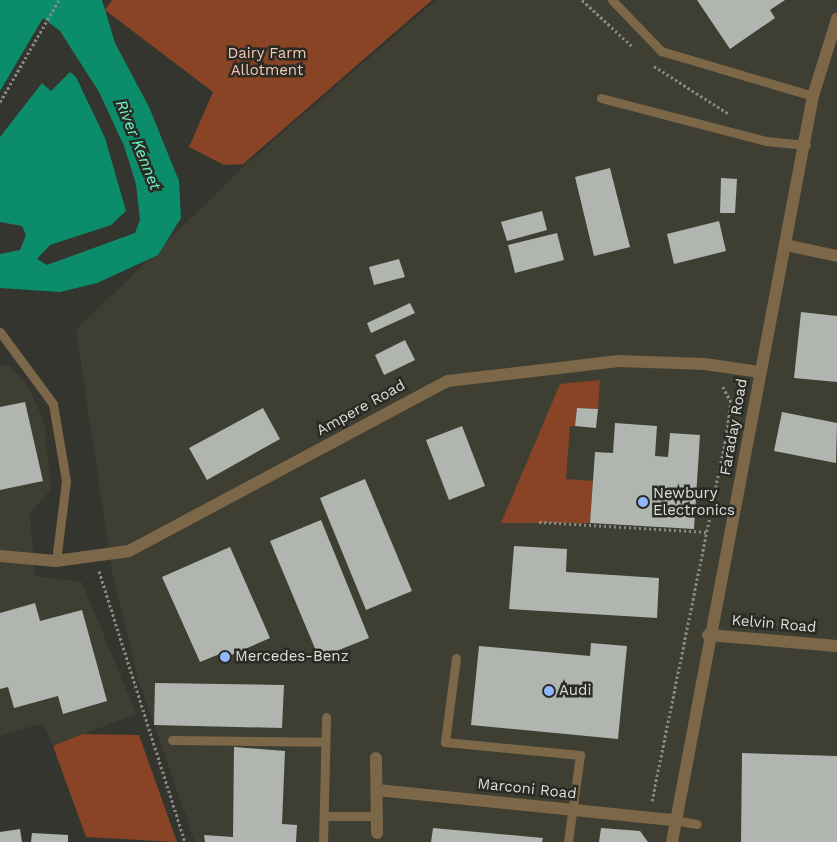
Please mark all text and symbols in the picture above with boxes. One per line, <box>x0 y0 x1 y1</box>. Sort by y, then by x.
park label: Dairy Farm Allotment <box>227 44 307 79</box>
water label: River Kennet <box>111 97 165 193</box>
street label: Ampere Road <box>314 376 408 440</box>
street label: Faraday Road <box>717 377 751 477</box>
place label: Newbury Electronics <box>653 484 735 519</box>
marker: Newbury Electronics <box>637 496 649 508</box>
street label: Kelvin Road <box>731 611 817 637</box>
place label: Mercedes-Benz <box>235 648 349 666</box>
marker: Mercedes-Benz <box>219 651 231 663</box>
place label: Audi <box>559 682 591 700</box>
marker: Audi <box>543 685 555 697</box>
street label: Marconi Road <box>477 775 577 803</box>

